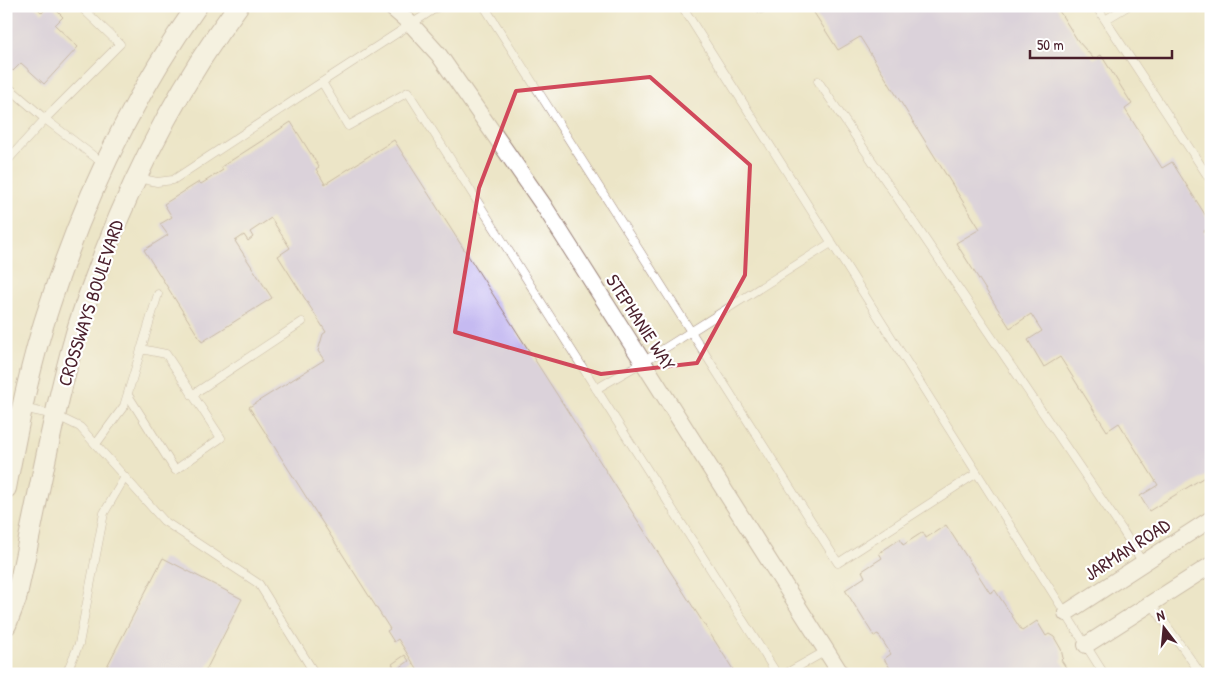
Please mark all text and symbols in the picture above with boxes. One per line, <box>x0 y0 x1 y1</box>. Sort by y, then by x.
scale bar <box>1030 28 1172 60</box>
text: 50 m <box>1037 34 1064 55</box>
street label: CROSSWAYS BOULEVARD <box>51 217 129 389</box>
street label: STEPHANIE WAY <box>600 269 682 376</box>
street label: JARMAN ROAD <box>1079 512 1175 586</box>
north arrow <box>1140 602 1190 652</box>
text: N <box>1154 605 1167 625</box>

